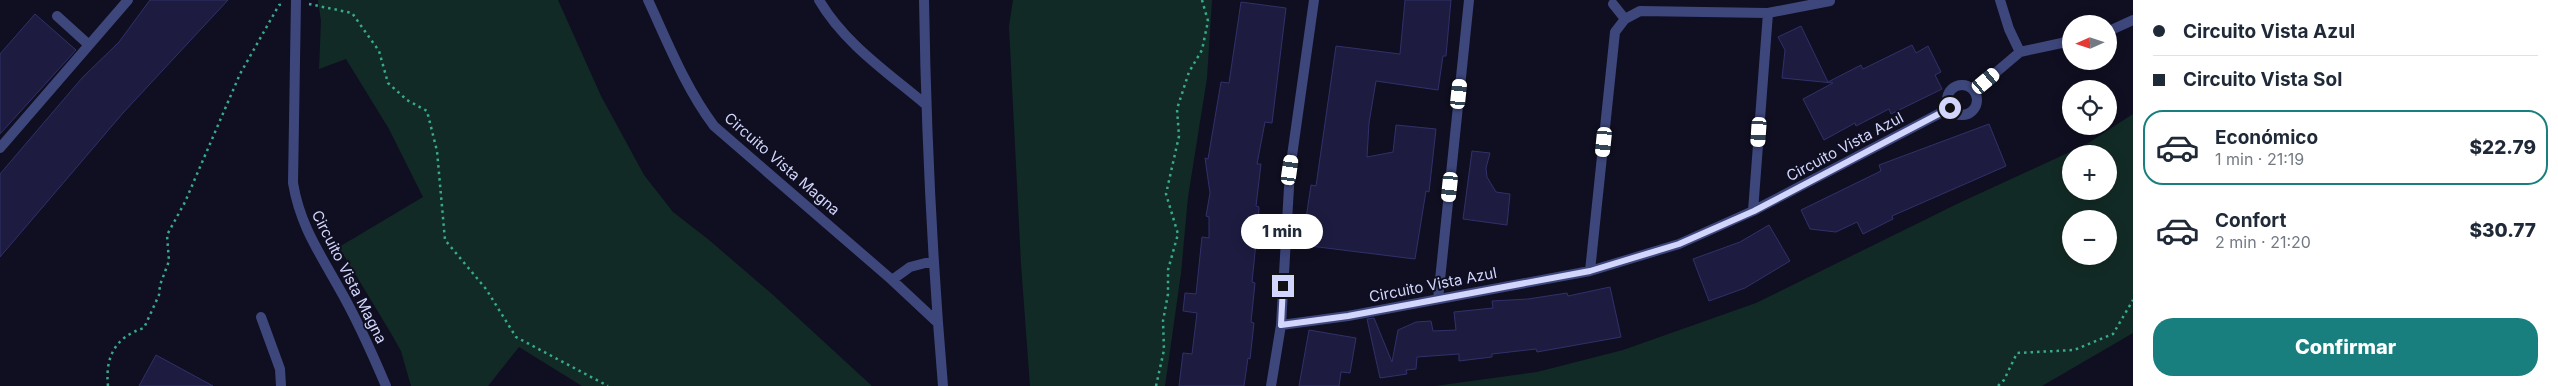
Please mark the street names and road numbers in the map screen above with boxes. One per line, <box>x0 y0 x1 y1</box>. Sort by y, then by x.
street label: Circuito Vista Magna <box>721 108 844 219</box>
street label: Circuito Vista Azul <box>1783 108 1906 185</box>
street label: Circuito Vista Magna <box>308 207 391 347</box>
street label: Circuito Vista Azul <box>1367 263 1498 306</box>

